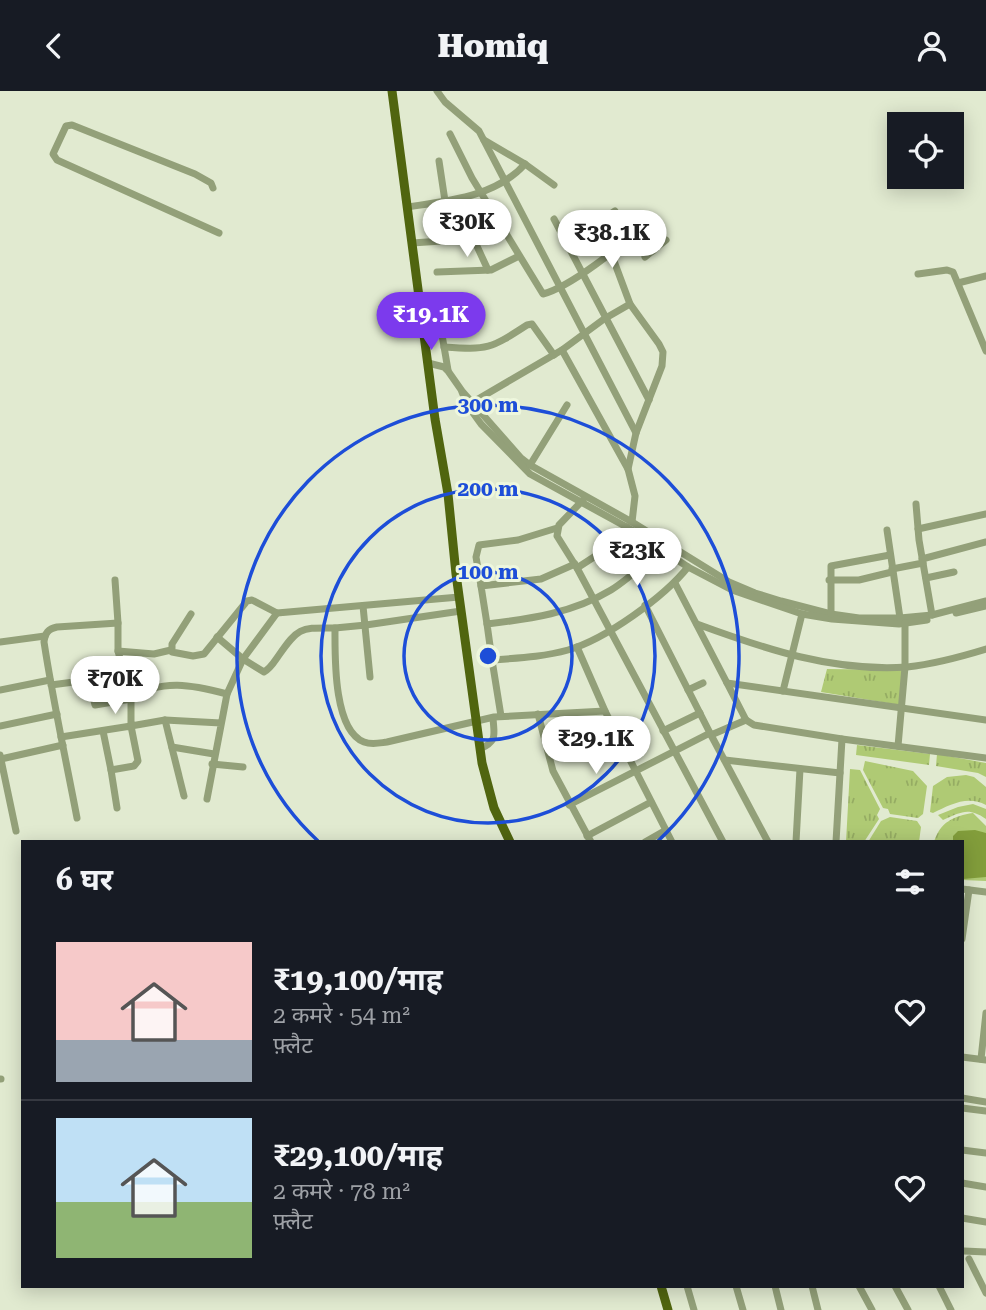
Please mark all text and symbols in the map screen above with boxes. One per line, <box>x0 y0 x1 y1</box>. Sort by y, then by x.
icon: back <box>35 27 73 65</box>
text: Homiq <box>438 27 548 65</box>
icon: person <box>913 27 951 65</box>
map controls <box>887 112 964 189</box>
button: locate <box>887 112 964 189</box>
pin: ₹30K <box>426 199 508 259</box>
text: ₹30K <box>439 208 495 235</box>
pin: ₹38.1K <box>555 211 669 270</box>
text: ₹38.1K <box>574 219 650 246</box>
pin: ₹19.1K <box>374 293 488 352</box>
text: ₹19.1K <box>393 301 469 328</box>
text: 300 m <box>458 393 518 417</box>
text: 200 m <box>458 477 518 501</box>
pin: ₹23K <box>596 529 678 588</box>
text: ₹23K <box>609 537 665 564</box>
text: 100 m <box>458 560 518 584</box>
centre of rings <box>476 644 500 668</box>
pin: ₹70K <box>74 657 156 716</box>
text: ₹70K <box>87 665 143 692</box>
pin: ₹29.1K <box>539 717 653 776</box>
text: ₹29.1K <box>558 725 634 752</box>
text: 6 घर <box>56 862 113 897</box>
icon: filters <box>891 863 929 901</box>
text: ₹19,100/माह <box>273 962 443 997</box>
icon: home <box>112 970 196 1054</box>
icon: heart <box>891 993 929 1031</box>
text: 2 कमरे · 54 m² <box>273 1002 410 1029</box>
text: फ़्लैट <box>273 1032 313 1059</box>
text: ₹29,100/माह <box>273 1138 443 1173</box>
icon: home <box>112 1146 196 1230</box>
icon: heart <box>891 1169 929 1207</box>
text: 2 कमरे · 78 m² <box>273 1178 410 1205</box>
text: फ़्लैट <box>273 1208 313 1235</box>

